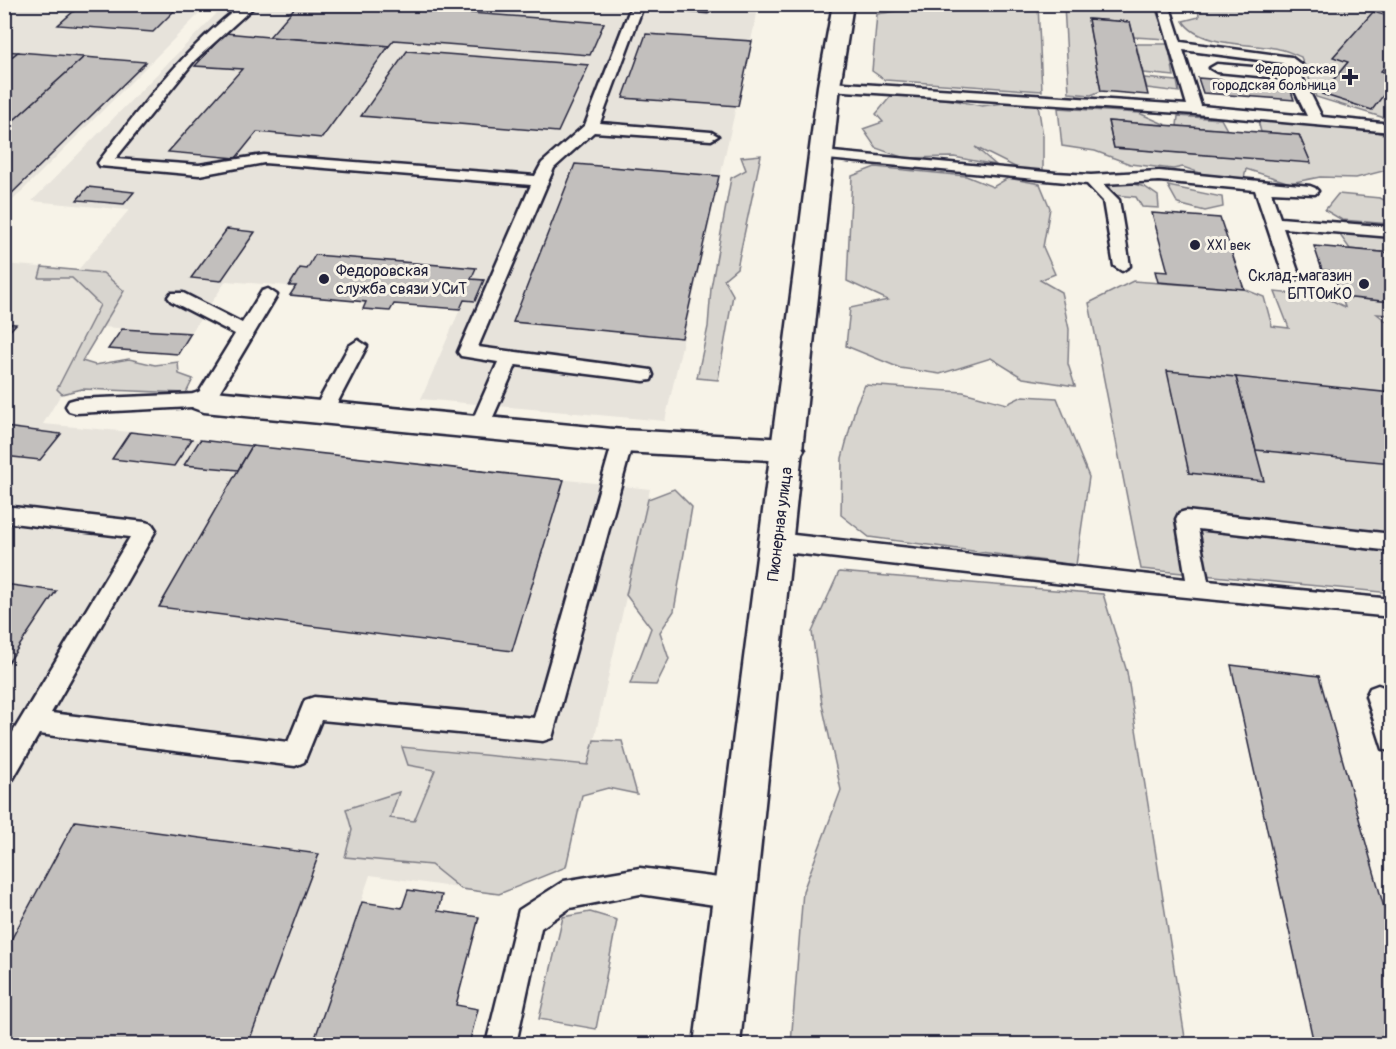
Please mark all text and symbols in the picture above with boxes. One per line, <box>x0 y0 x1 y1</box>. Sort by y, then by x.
place label: Федоровская городская больница <box>1213 61 1336 94</box>
marker: Федоровская городская больница <box>1341 68 1359 86</box>
place label: XXI век <box>1207 237 1251 254</box>
marker: XXI век <box>1188 238 1202 252</box>
place label: Федоровская служба связи УСиТ <box>336 261 467 299</box>
place label: Склад-магазин БПТОиКО <box>1248 266 1352 304</box>
marker: Федоровская служба связи УСиТ <box>317 272 331 286</box>
marker: Склад-магазин БПТОиКО <box>1357 277 1371 291</box>
street label: Пионерная улица <box>763 466 797 582</box>

